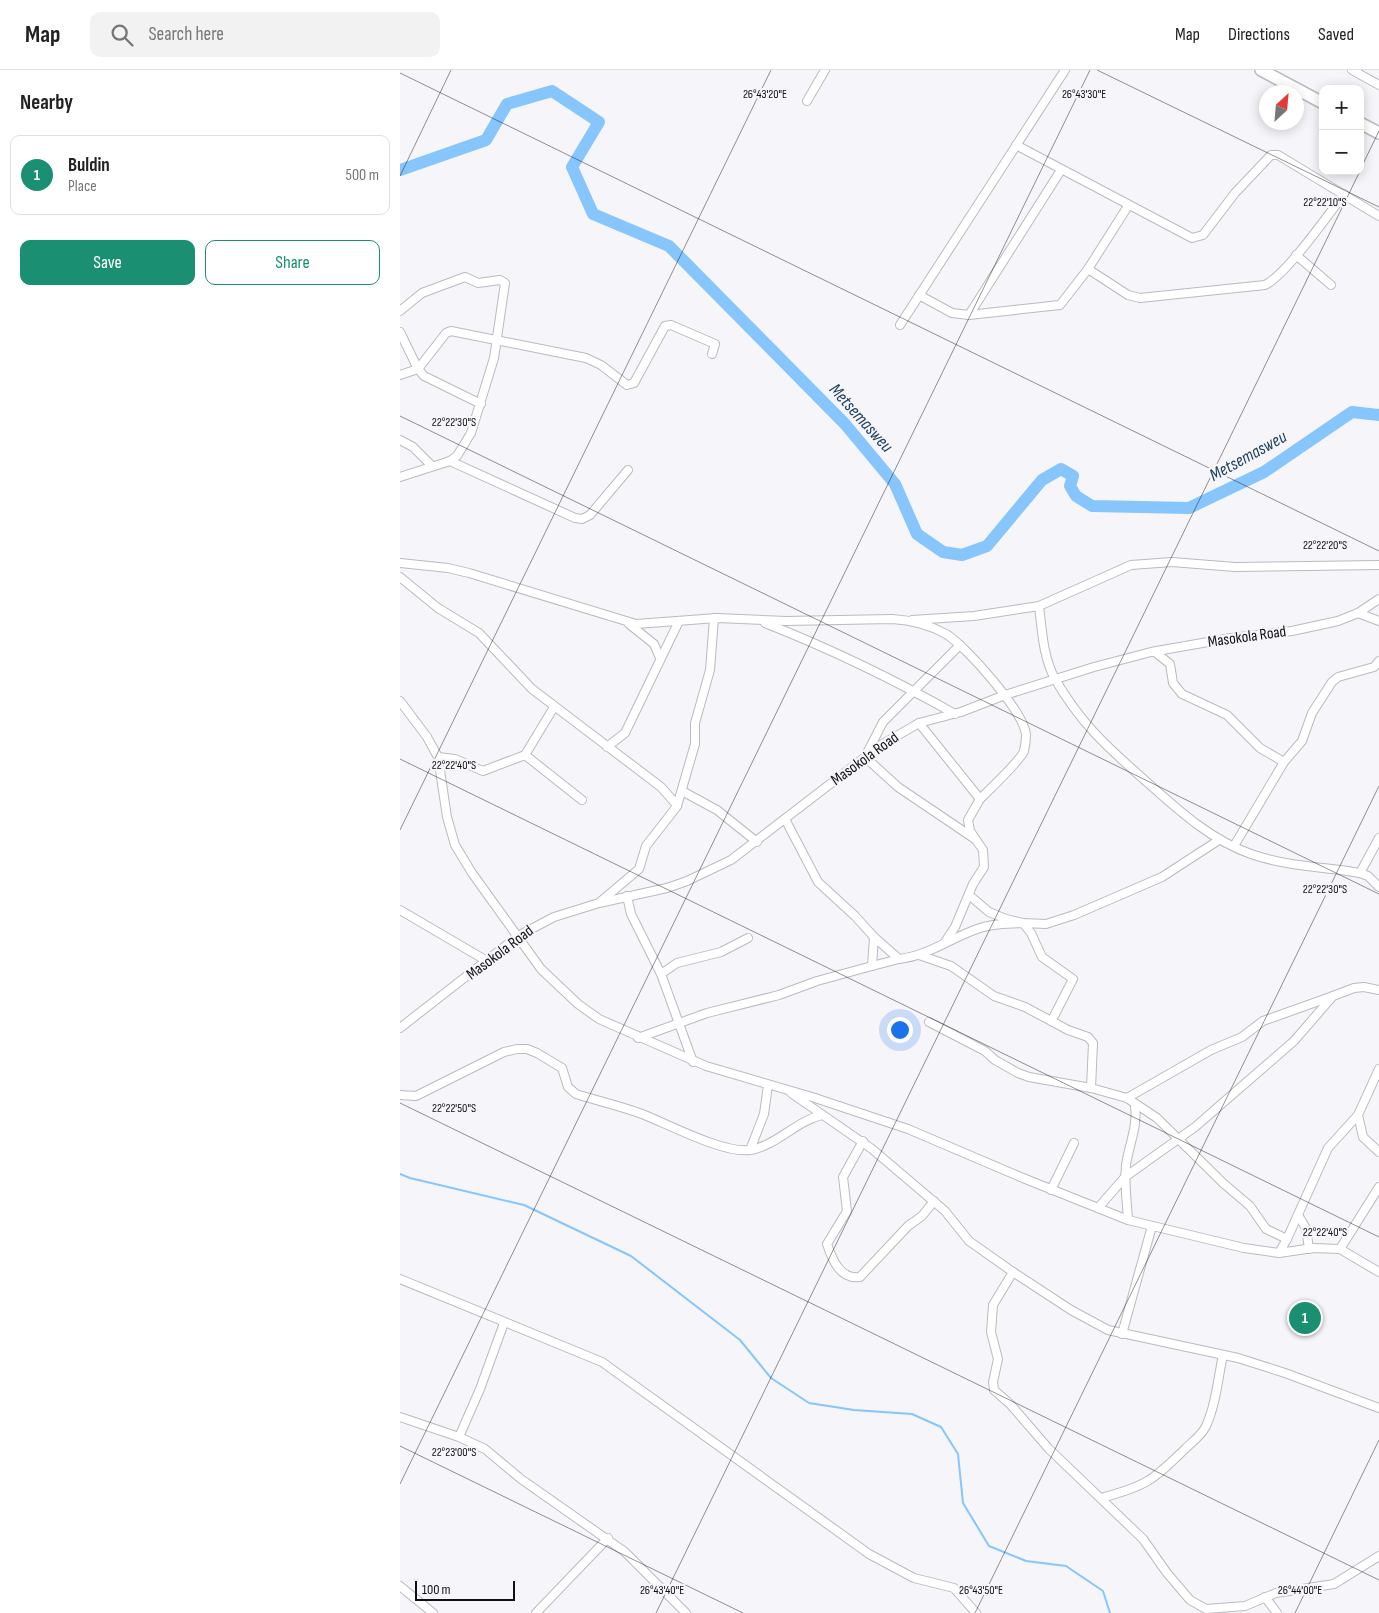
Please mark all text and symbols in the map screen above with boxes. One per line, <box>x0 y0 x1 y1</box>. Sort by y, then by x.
search box <box>90 12 440 57</box>
text: Map <box>25 20 60 49</box>
icon: search <box>108 21 136 49</box>
text: Search here <box>148 23 224 46</box>
text: Map <box>1175 24 1200 45</box>
text: Directions <box>1228 24 1290 45</box>
text: Saved <box>1318 24 1354 45</box>
north arrow <box>1259 85 1304 130</box>
map controls <box>1319 85 1364 175</box>
button: + <box>1319 85 1364 130</box>
text: 26°43'20"E <box>743 87 787 102</box>
text: 26°43'30"E <box>1062 87 1106 102</box>
text: Nearby <box>20 90 73 115</box>
button: − <box>1319 130 1364 175</box>
text: Buldin <box>68 154 110 177</box>
text: 1 <box>34 166 40 185</box>
text: 500 m <box>345 166 379 185</box>
text: Place <box>68 177 97 196</box>
text: 22°22'10"S <box>1303 195 1347 210</box>
button: Save <box>20 240 195 285</box>
button: Share <box>205 240 380 285</box>
water label: Metsemasweu <box>825 379 898 457</box>
text: 22°22'30"S <box>432 415 476 430</box>
water label: Metsemasweu <box>1206 426 1291 486</box>
text: 22°22'20"S <box>1303 538 1347 553</box>
street label: Masokola Road <box>1207 622 1287 652</box>
street label: Masokola Road <box>828 728 902 790</box>
text: 22°22'40"S <box>432 758 476 773</box>
text: 22°22'30"S <box>1303 882 1347 897</box>
street label: Masokola Road <box>463 922 537 984</box>
your location <box>887 1017 913 1043</box>
text: 22°22'50"S <box>432 1101 476 1116</box>
text: 22°22'40"S <box>1303 1225 1347 1240</box>
pin: 1 <box>1289 1299 1321 1337</box>
text: 22°23'00"S <box>432 1445 476 1460</box>
scale bar <box>415 1578 515 1601</box>
text: 100 m <box>422 1581 451 1598</box>
text: 26°43'40"E <box>640 1583 684 1598</box>
text: 26°43'50"E <box>959 1583 1003 1598</box>
text: 26°44'00"E <box>1278 1583 1322 1598</box>

